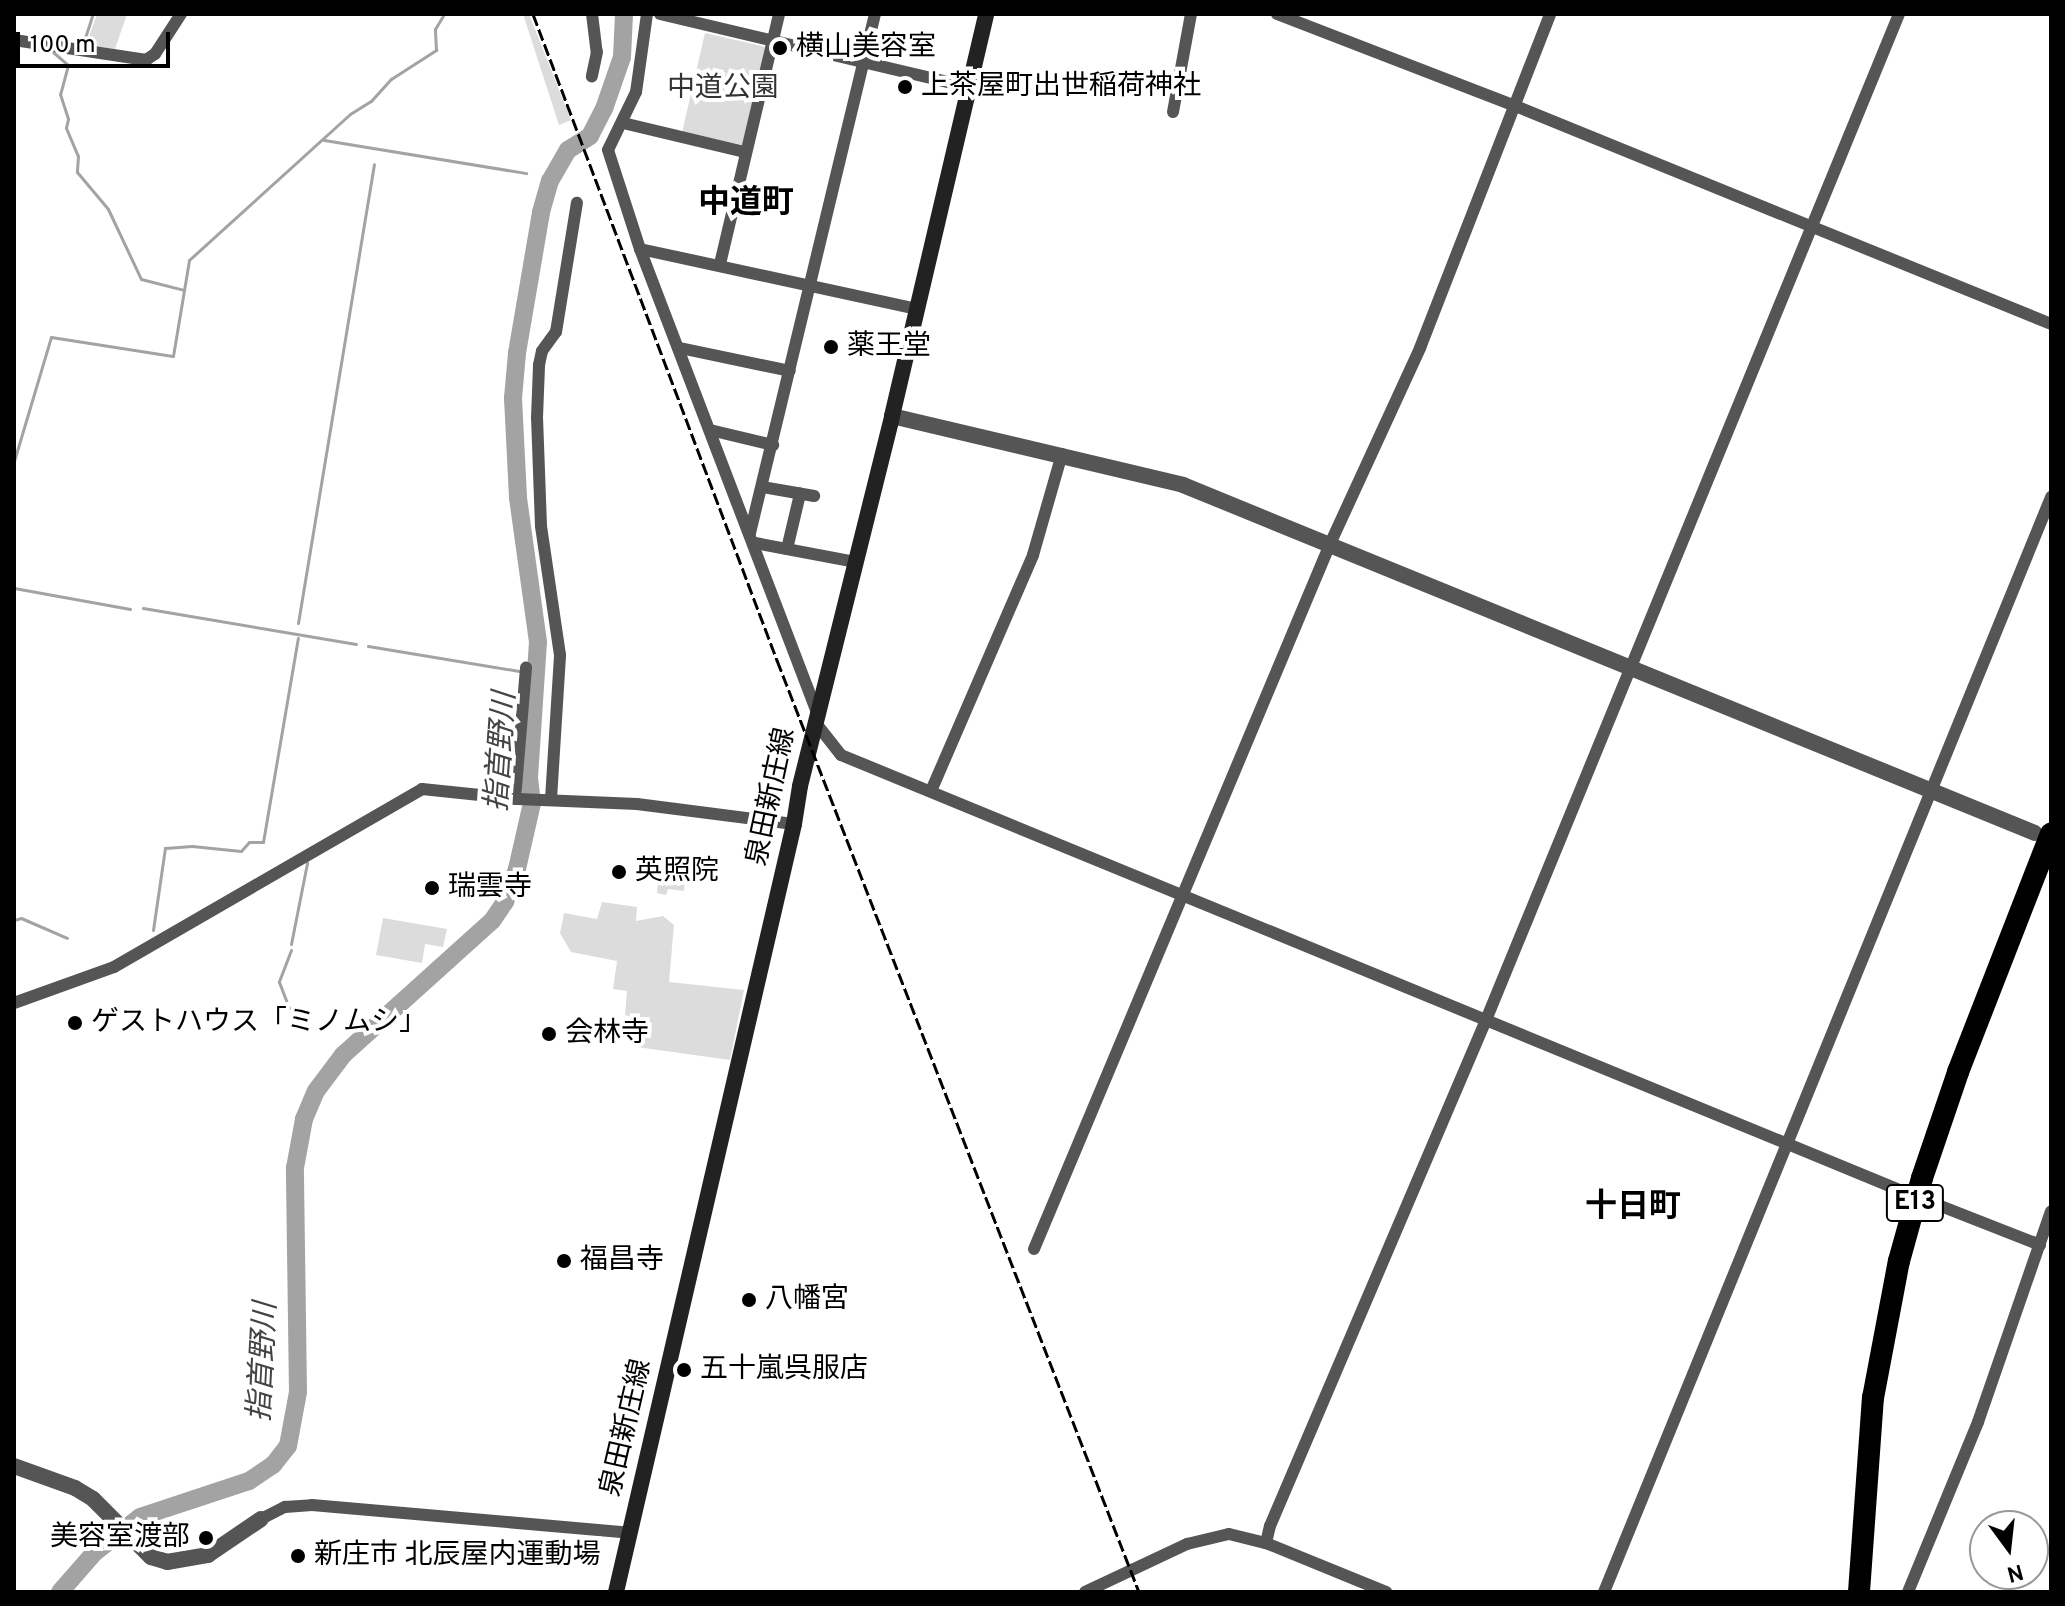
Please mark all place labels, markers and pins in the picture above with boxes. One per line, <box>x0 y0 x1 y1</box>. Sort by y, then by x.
place label: 横山美容室 <box>796 31 936 65</box>
marker: 横山美容室 <box>771 39 789 57</box>
place label: 上茶屋町出世稲荷神社 <box>921 70 1201 104</box>
marker: 上茶屋町出世稲荷神社 <box>896 78 914 96</box>
place label: 薬王堂 <box>847 330 931 364</box>
marker: 薬王堂 <box>822 338 840 356</box>
place label: 英照院 <box>635 855 719 889</box>
marker: 英照院 <box>610 863 628 881</box>
place label: 瑞雲寺 <box>448 871 532 905</box>
marker: 瑞雲寺 <box>423 879 441 897</box>
place label: ゲストハウス「ミノムシ」 <box>91 1006 427 1040</box>
marker: ゲストハウス「ミノムシ」 <box>66 1014 84 1032</box>
place label: 会林寺 <box>565 1017 649 1051</box>
marker: 会林寺 <box>540 1025 558 1043</box>
place label: 福昌寺 <box>580 1244 664 1278</box>
marker: 福昌寺 <box>555 1252 573 1270</box>
place label: 八幡宮 <box>765 1283 849 1317</box>
marker: 八幡宮 <box>740 1291 758 1309</box>
place label: 五十嵐呉服店 <box>700 1353 868 1387</box>
marker: 五十嵐呉服店 <box>675 1361 693 1379</box>
place label: 美容室渡部 <box>50 1521 190 1555</box>
marker: 美容室渡部 <box>197 1529 215 1547</box>
place label: 新庄市 北辰屋内運動場 <box>314 1539 601 1573</box>
marker: 新庄市 北辰屋内運動場 <box>289 1547 307 1565</box>

